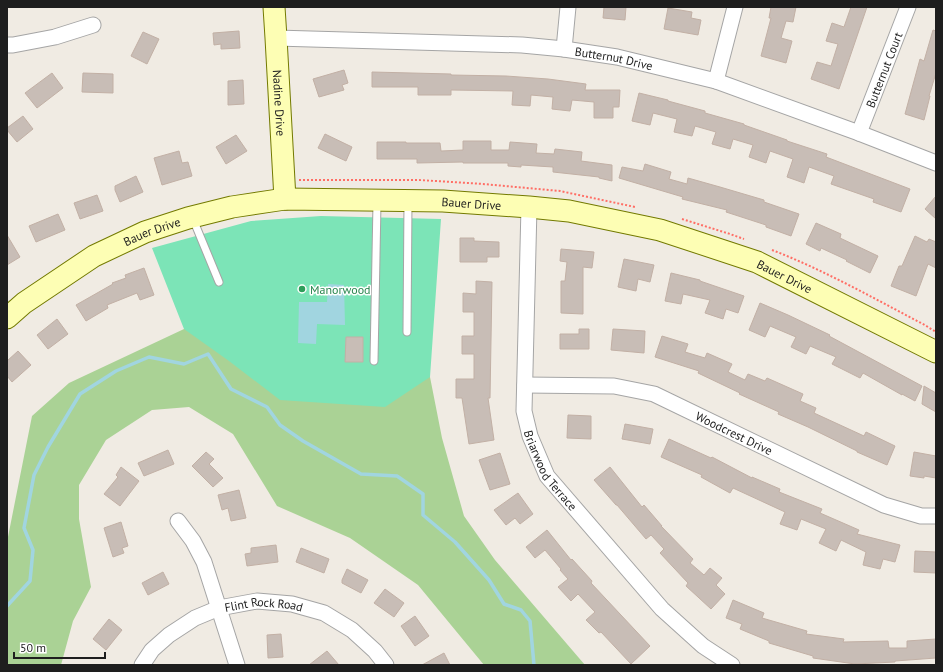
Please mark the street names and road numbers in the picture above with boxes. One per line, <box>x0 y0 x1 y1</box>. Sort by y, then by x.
street label: Butternut Court <box>862 30 905 110</box>
street label: Butternut Drive <box>574 43 654 73</box>
street label: Nadine Drive <box>270 69 289 136</box>
street label: Bauer Drive <box>441 193 502 213</box>
street label: Bauer Drive <box>121 214 182 249</box>
street label: Bauer Drive <box>755 256 815 296</box>
street label: Woodcrest Drive <box>693 408 775 458</box>
street label: Briarwood Terrace <box>521 429 581 513</box>
street label: Flint Rock Road <box>223 593 305 614</box>

